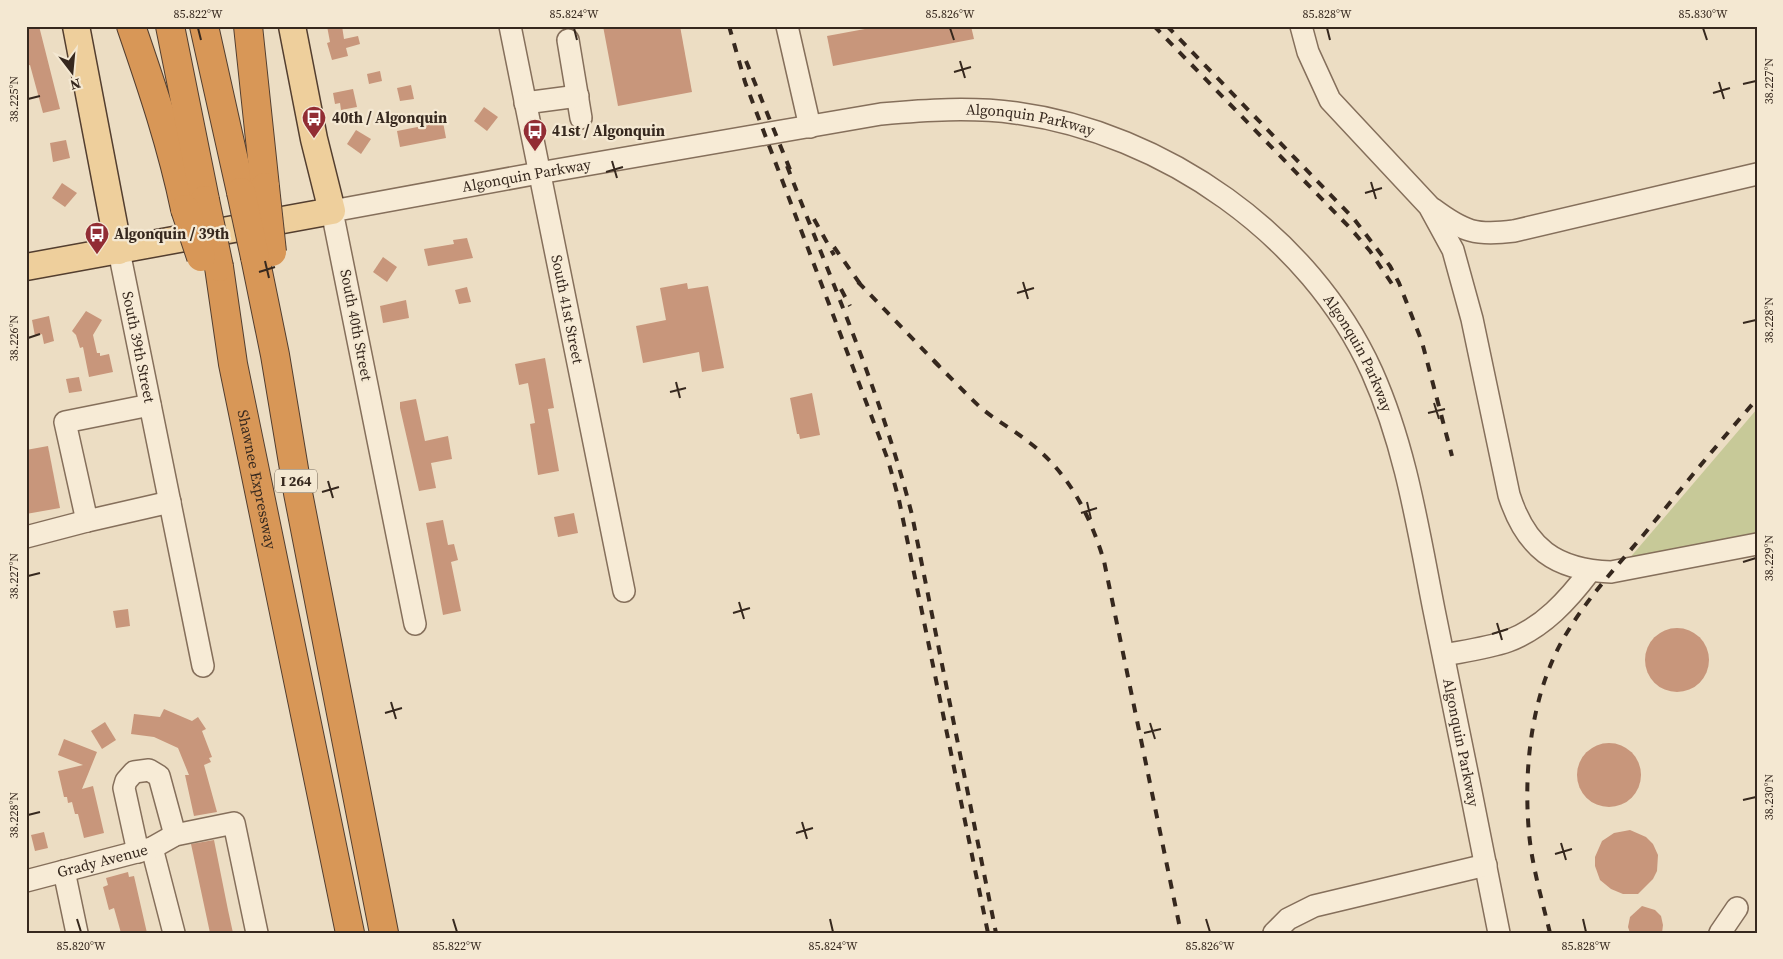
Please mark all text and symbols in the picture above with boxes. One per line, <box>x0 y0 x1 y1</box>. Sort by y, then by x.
text: 85.822°W <box>173 6 223 22</box>
text: 85.824°W <box>549 6 599 22</box>
text: 85.826°W <box>925 6 975 22</box>
text: 85.828°W <box>1302 6 1352 22</box>
text: 85.830°W <box>1678 6 1728 22</box>
north arrow <box>48 48 98 98</box>
text: 38.227°N <box>1761 58 1777 104</box>
text: N <box>68 73 83 96</box>
text: 38.225°N <box>6 76 22 122</box>
street label: Algonquin Parkway <box>966 99 1098 141</box>
bus stop icon: 40th / Algonquin <box>301 105 327 139</box>
place label: 40th / Algonquin <box>332 107 447 128</box>
bus stop icon: 41st / Algonquin <box>522 118 548 152</box>
place label: 41st / Algonquin <box>552 120 665 141</box>
street label: Algonquin Parkway <box>460 153 593 197</box>
bus stop icon: Algonquin / 39th <box>84 221 110 255</box>
place label: Algonquin / 39th <box>114 223 229 244</box>
street label: South 41st Street <box>546 253 589 366</box>
street label: South 40th Street <box>335 267 378 383</box>
street label: South 39th Street <box>117 289 160 405</box>
street label: Algonquin Parkway <box>1319 290 1398 415</box>
text: 38.228°N <box>1761 297 1777 343</box>
text: 38.226°N <box>6 315 22 361</box>
street label: Shawnee Expressway <box>233 408 282 551</box>
road number: I 264 <box>275 470 317 492</box>
text: 38.229°N <box>1761 535 1777 581</box>
text: 38.227°N <box>6 553 22 599</box>
street label: Algonquin Parkway <box>1438 676 1485 809</box>
text: 38.230°N <box>1761 774 1777 820</box>
text: 38.228°N <box>6 792 22 838</box>
street label: Grady Avenue <box>55 838 150 882</box>
text: 85.820°W <box>56 938 106 954</box>
text: 85.822°W <box>432 938 482 954</box>
text: 85.824°W <box>808 938 858 954</box>
text: 85.826°W <box>1185 938 1235 954</box>
text: 85.828°W <box>1561 938 1611 954</box>

